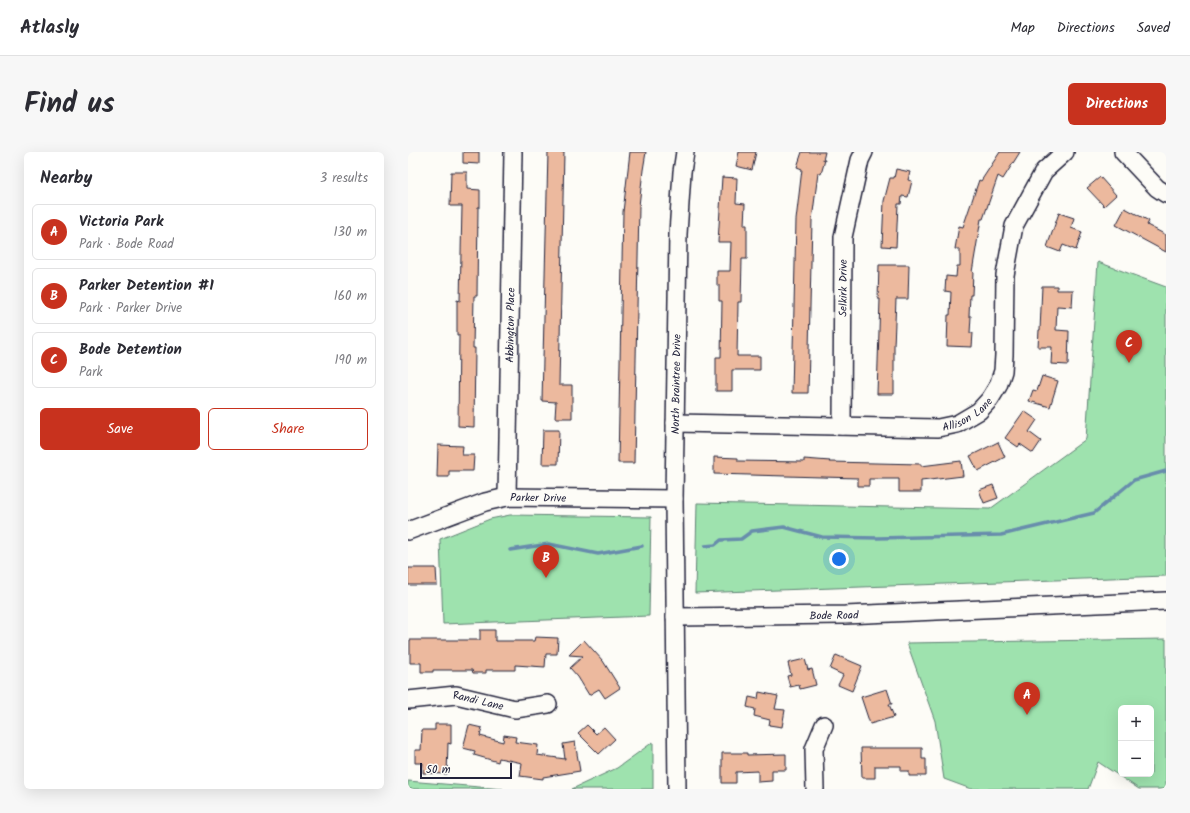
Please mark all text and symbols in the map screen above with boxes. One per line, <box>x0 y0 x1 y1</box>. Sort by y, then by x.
text: Atlasly <box>20 13 79 43</box>
text: Map <box>1010 17 1035 39</box>
text: Directions <box>1057 17 1115 39</box>
text: Saved <box>1137 17 1170 39</box>
text: Find us <box>24 82 115 127</box>
button: Directions <box>1068 83 1166 125</box>
text: Nearby <box>40 165 92 192</box>
text: 3 results <box>320 168 368 189</box>
text: Victoria Park <box>79 210 163 234</box>
text: A <box>50 222 58 243</box>
text: 130 m <box>333 222 367 243</box>
text: Park · Bode Road <box>79 234 174 255</box>
street label: Selkirk Drive <box>835 259 853 317</box>
text: Parker Detention #1 <box>79 274 214 298</box>
text: B <box>50 286 58 307</box>
text: 160 m <box>334 286 367 307</box>
street label: Abbington Place <box>501 287 521 363</box>
text: Park · Parker Drive <box>79 298 182 319</box>
pin: C <box>1116 330 1142 363</box>
street label: North Braintree Drive <box>667 334 686 434</box>
text: Bode Detention <box>79 338 182 362</box>
text: C <box>50 350 58 371</box>
text: 190 m <box>335 350 367 371</box>
text: Park <box>79 362 103 383</box>
street label: Allison Lane <box>941 394 997 437</box>
button: Save <box>40 408 200 450</box>
button: Share <box>208 408 368 450</box>
street label: Parker Drive <box>510 489 566 508</box>
pin: B <box>533 545 559 578</box>
your location <box>829 549 849 569</box>
street label: Bode Road <box>809 606 859 625</box>
pin: A <box>1014 682 1040 715</box>
street label: Randi Lane <box>452 687 505 716</box>
map controls <box>1118 705 1154 777</box>
button: + <box>1118 705 1154 741</box>
button: − <box>1118 741 1154 777</box>
scale bar <box>420 761 512 780</box>
text: 50 m <box>426 761 451 779</box>

